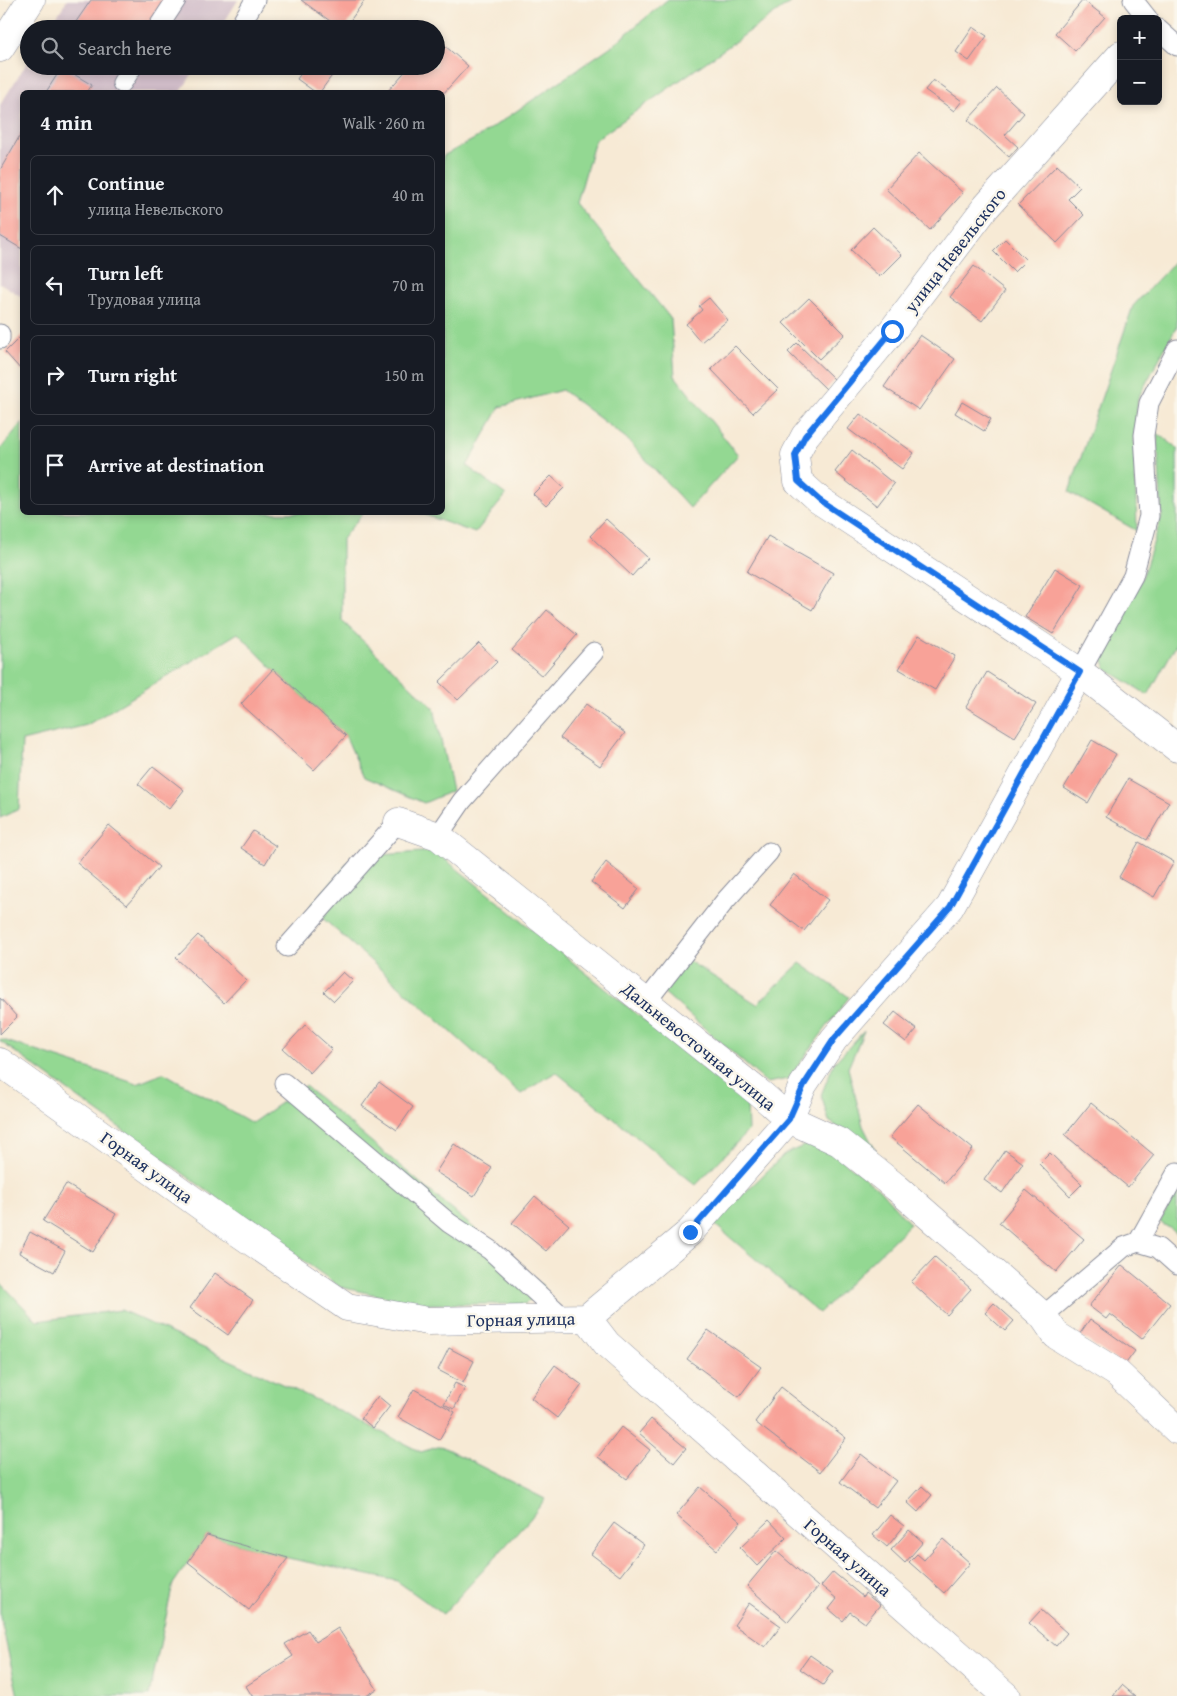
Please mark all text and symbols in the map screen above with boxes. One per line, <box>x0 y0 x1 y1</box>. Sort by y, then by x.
map controls <box>1117 15 1162 105</box>
button: + <box>1117 15 1162 60</box>
search box <box>20 20 445 75</box>
icon: search <box>38 34 66 62</box>
text: Search here <box>78 34 172 62</box>
button: − <box>1117 60 1162 105</box>
text: 4 min <box>40 107 92 138</box>
text: Walk · 260 m <box>342 111 425 135</box>
text: Continue <box>88 169 165 197</box>
icon: ahead <box>41 181 69 209</box>
street label: улица Невельского <box>897 182 1012 319</box>
text: 40 m <box>392 183 424 207</box>
text: улица Невельского <box>88 197 223 221</box>
text: Turn left <box>88 259 163 287</box>
icon: left <box>41 271 69 299</box>
text: 70 m <box>392 273 424 297</box>
text: Трудовая улица <box>88 287 201 311</box>
route start <box>881 320 904 343</box>
icon: right <box>41 361 69 389</box>
text: Turn right <box>88 361 177 389</box>
text: 150 m <box>384 363 424 387</box>
icon: arrive <box>41 451 69 479</box>
text: Arrive at destination <box>88 451 264 479</box>
street label: Дальневосточная улица <box>615 975 782 1117</box>
street label: Горная улица <box>95 1124 199 1210</box>
route end <box>679 1221 702 1244</box>
street label: Горная улица <box>467 1305 576 1333</box>
street label: Горная улица <box>798 1511 898 1603</box>

